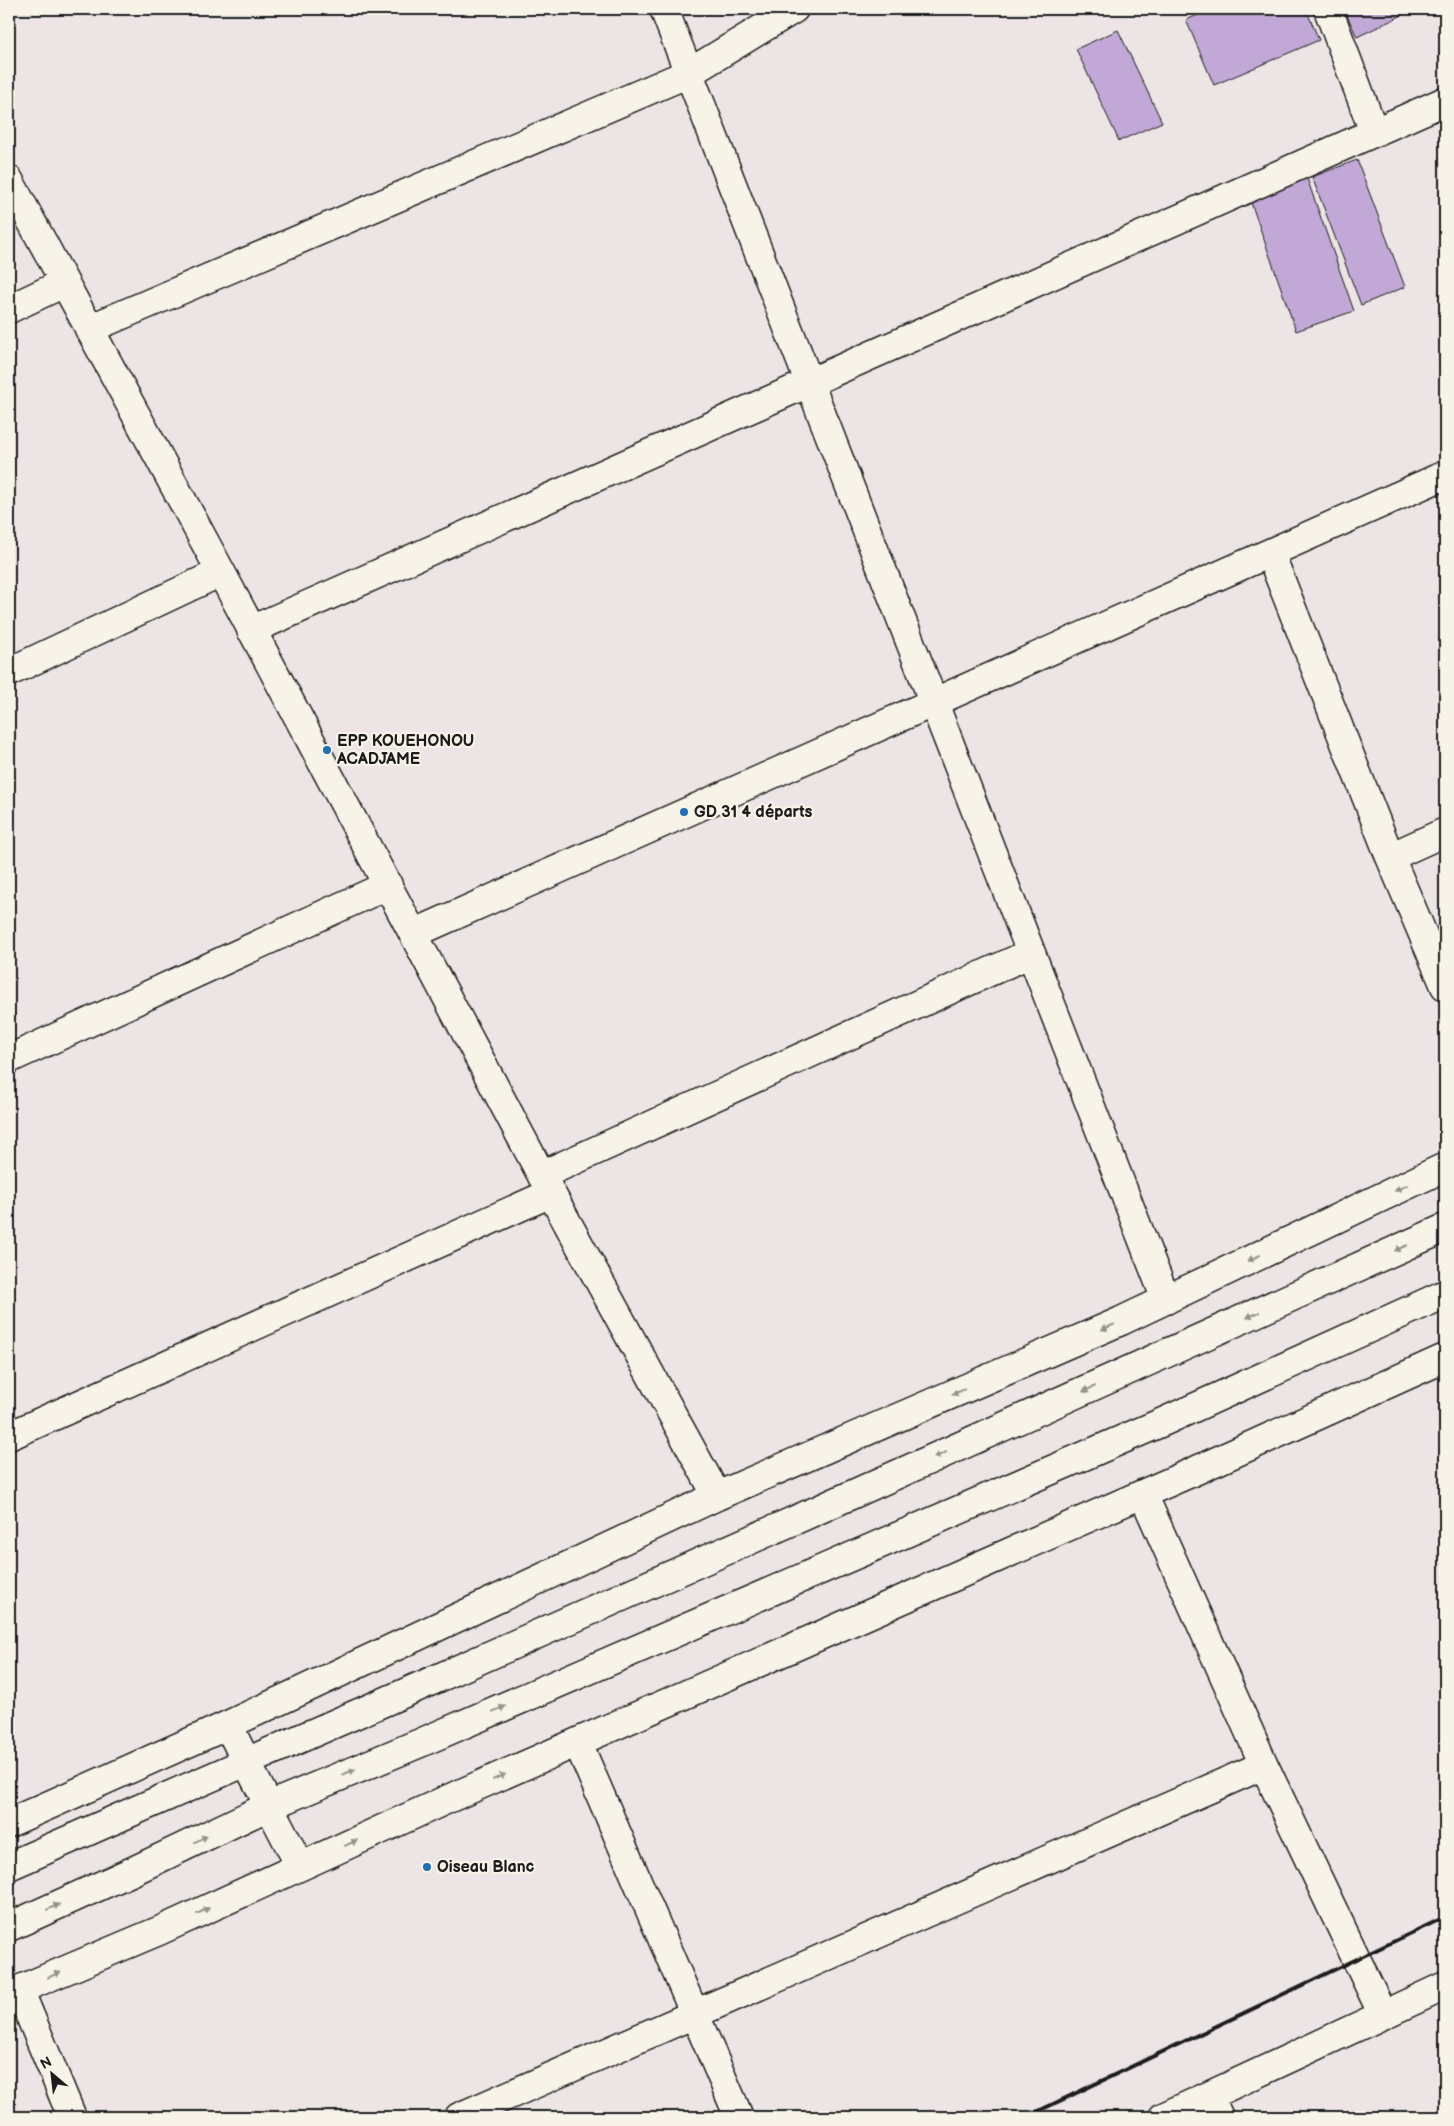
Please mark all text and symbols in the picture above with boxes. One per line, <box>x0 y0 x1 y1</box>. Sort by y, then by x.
place label: EPP KOUEHONOU ACADJAME <box>336 732 474 769</box>
marker: EPP KOUEHONOU ACADJAME <box>321 744 333 756</box>
place label: GD 31 4 départs <box>694 803 813 822</box>
marker: GD 31 4 départs <box>678 806 690 818</box>
one-way arrow <box>1394 1184 1408 1192</box>
one-way arrow <box>1394 1244 1408 1252</box>
one-way arrow <box>1247 1253 1262 1262</box>
one-way arrow <box>1246 1311 1260 1319</box>
one-way arrow <box>1101 1324 1115 1332</box>
one-way arrow <box>1082 1385 1096 1393</box>
one-way arrow <box>951 1388 966 1396</box>
one-way arrow <box>933 1451 947 1459</box>
one-way arrow <box>492 1704 506 1712</box>
one-way arrow <box>342 1768 356 1776</box>
one-way arrow <box>492 1772 506 1780</box>
one-way arrow <box>194 1834 208 1842</box>
one-way arrow <box>344 1839 358 1847</box>
place label: Oiseau Blanc <box>437 1858 535 1877</box>
marker: Oiseau Blanc <box>421 1861 433 1873</box>
one-way arrow <box>46 1902 60 1910</box>
one-way arrow <box>196 1907 210 1915</box>
one-way arrow <box>47 1971 62 1979</box>
north arrow <box>28 2048 78 2098</box>
text: N <box>37 2053 55 2073</box>

